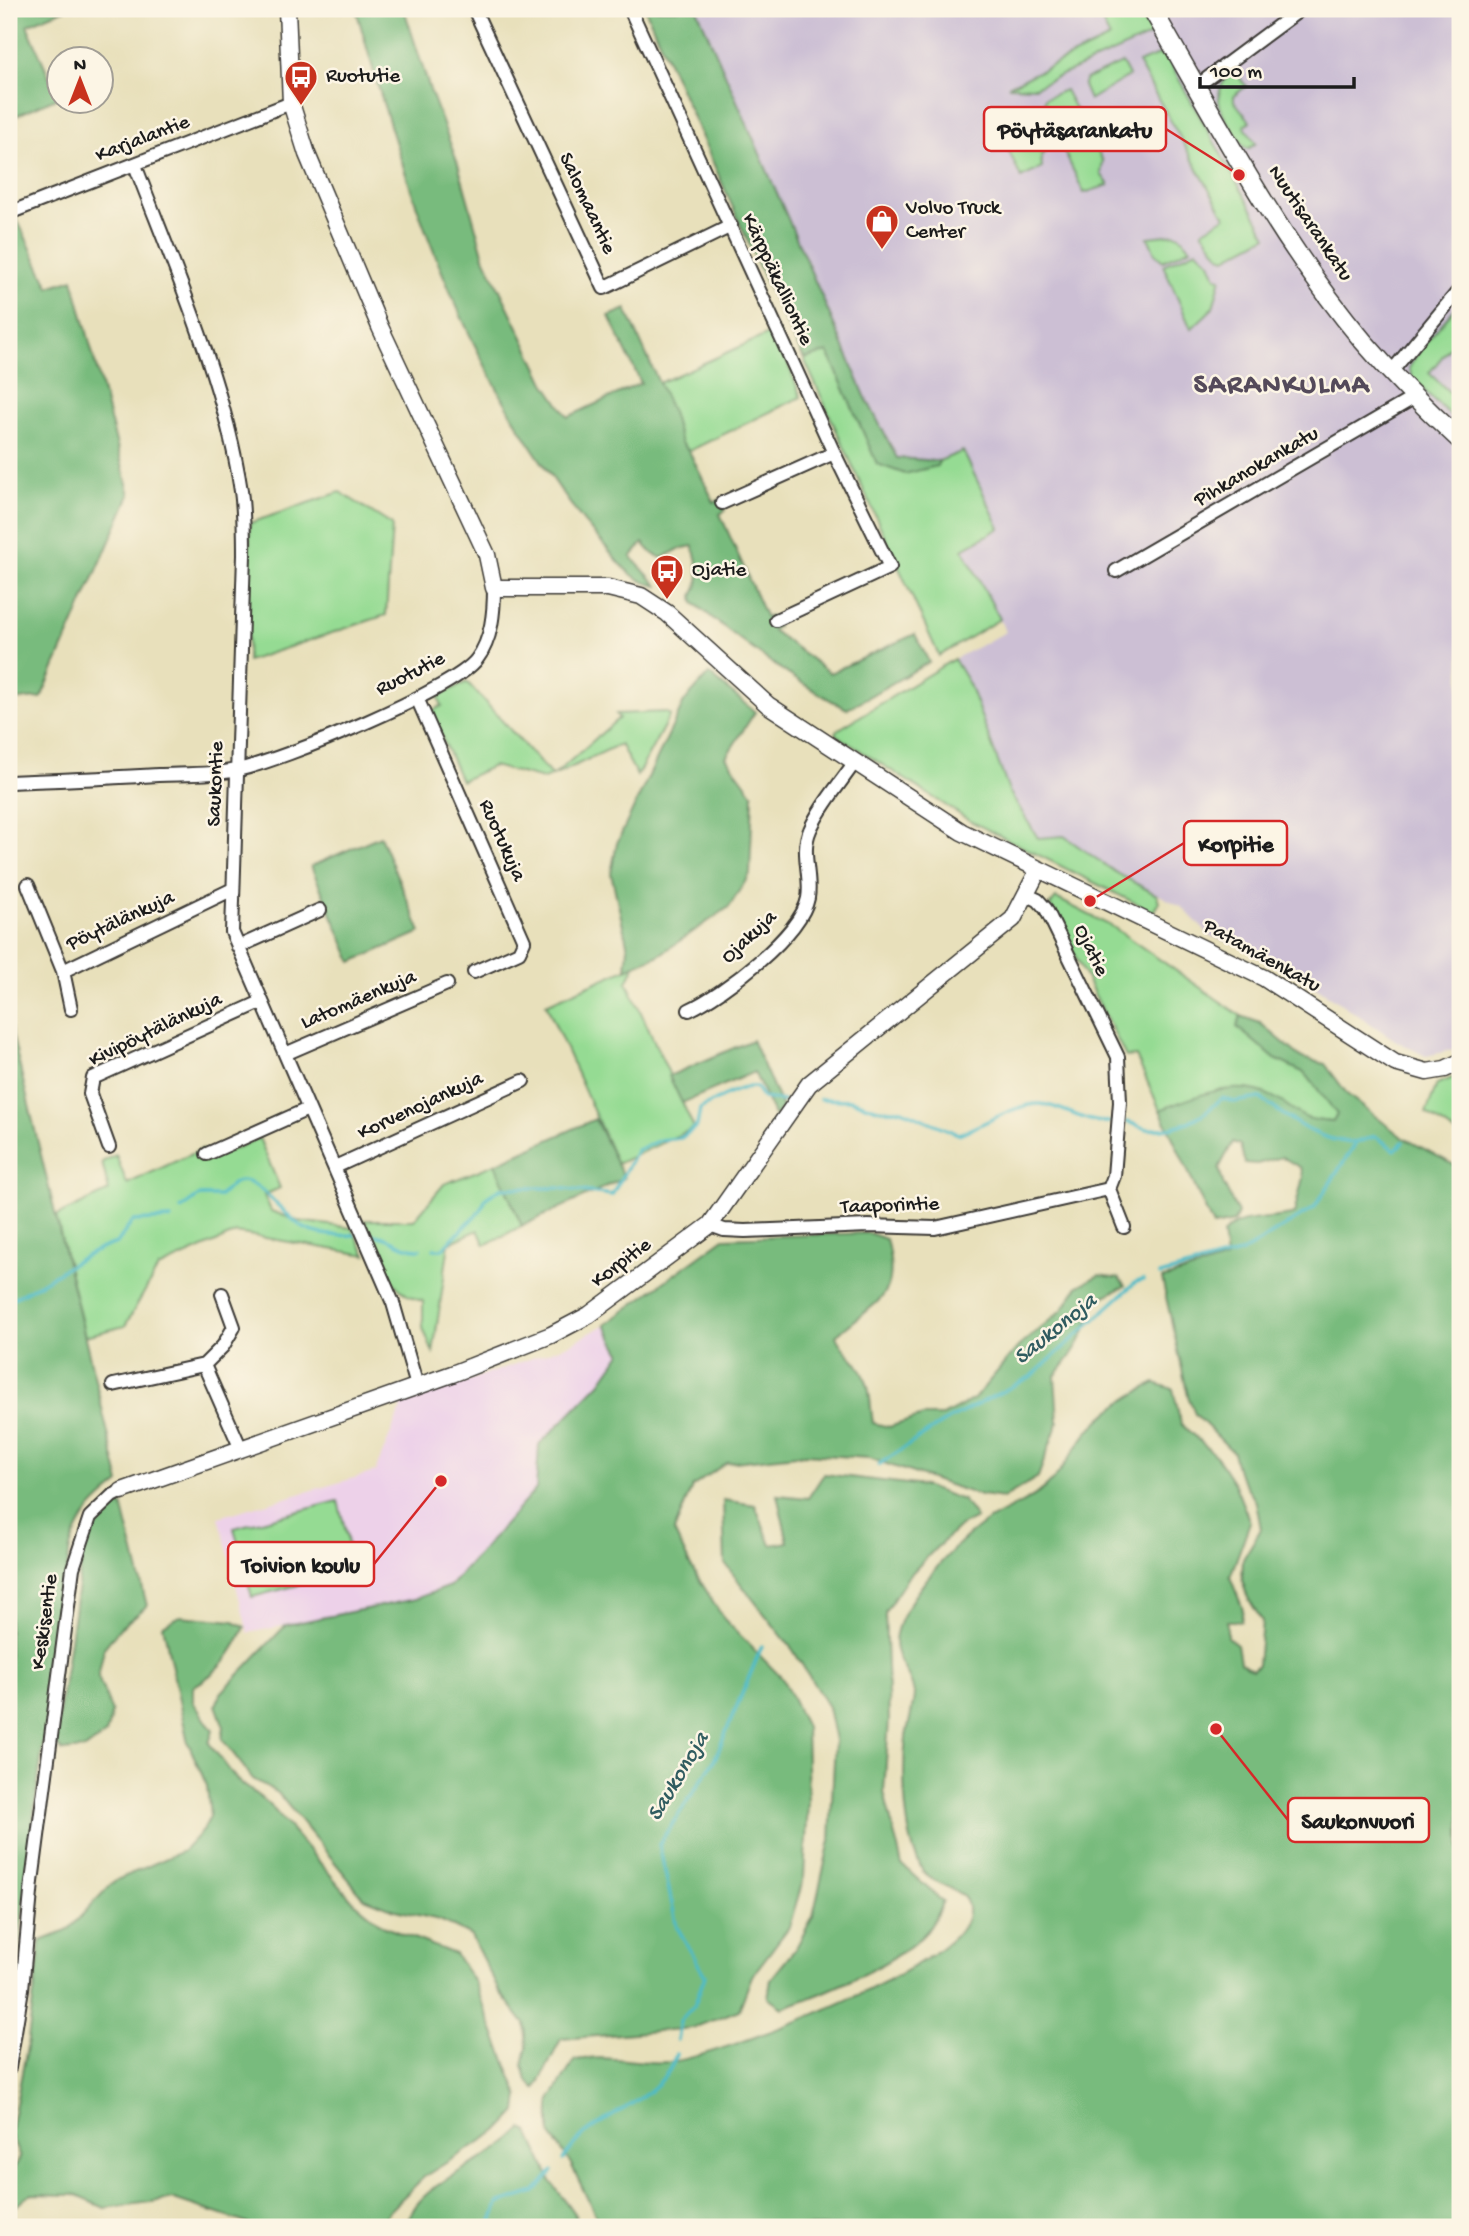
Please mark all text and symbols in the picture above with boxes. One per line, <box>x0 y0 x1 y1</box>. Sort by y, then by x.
north arrow <box>46 46 116 116</box>
scale bar <box>1200 46 1354 90</box>
text: N <box>74 55 86 78</box>
bus stop icon: Ruotutie <box>282 58 320 107</box>
text: 100 m <box>1209 61 1262 86</box>
place label: Ruotutie <box>326 65 401 90</box>
callout: Pöytäsarankatu <box>984 107 1166 151</box>
street label: Karjalantie <box>92 110 195 169</box>
text: Pöytäsarankatu <box>996 119 1152 146</box>
street label: Salomaantie <box>552 149 621 260</box>
street label: Nuutisarankatu <box>1261 161 1357 287</box>
place label: Volvo Truck Center <box>905 197 1003 246</box>
shop icon: Volvo Truck Center <box>863 202 901 251</box>
street label: Kärppäkalliontie <box>735 210 818 351</box>
district label: SARANKULMA <box>1194 370 1371 403</box>
street label: Pihkanokankatu <box>1189 422 1324 514</box>
bus stop icon: Ojatie <box>648 552 686 601</box>
place label: Ojatie <box>692 559 748 584</box>
street label: Ruotutie <box>372 647 451 703</box>
street label: Saukontie <box>203 740 231 827</box>
street label: Ruotukuja <box>472 796 531 887</box>
callout: Korpitie <box>1184 821 1287 865</box>
text: Korpitie <box>1197 833 1275 860</box>
street label: Pöytälänkuja <box>62 886 180 958</box>
street label: Ojakuja <box>717 905 784 970</box>
street label: Patamäenkatu <box>1197 914 1324 1000</box>
street label: Ojatie <box>1067 921 1114 982</box>
street label: Latomäenkuja <box>297 965 422 1037</box>
street label: Kivipöytälänkuja <box>85 987 228 1074</box>
street label: Korvenojankuja <box>354 1066 489 1147</box>
street label: Taaporintie <box>839 1193 941 1221</box>
street label: Korpitie <box>587 1233 658 1295</box>
water label: Saukonoja <box>1009 1288 1104 1372</box>
callout: Toivion koulu <box>228 1542 374 1586</box>
text: Toivion koulu <box>240 1554 360 1581</box>
street label: Keskisentie <box>27 1571 65 1672</box>
water label: Saukonoja <box>642 1727 717 1826</box>
callout: Saukonvuori <box>1288 1798 1429 1842</box>
text: Saukonvuori <box>1301 1810 1415 1837</box>

